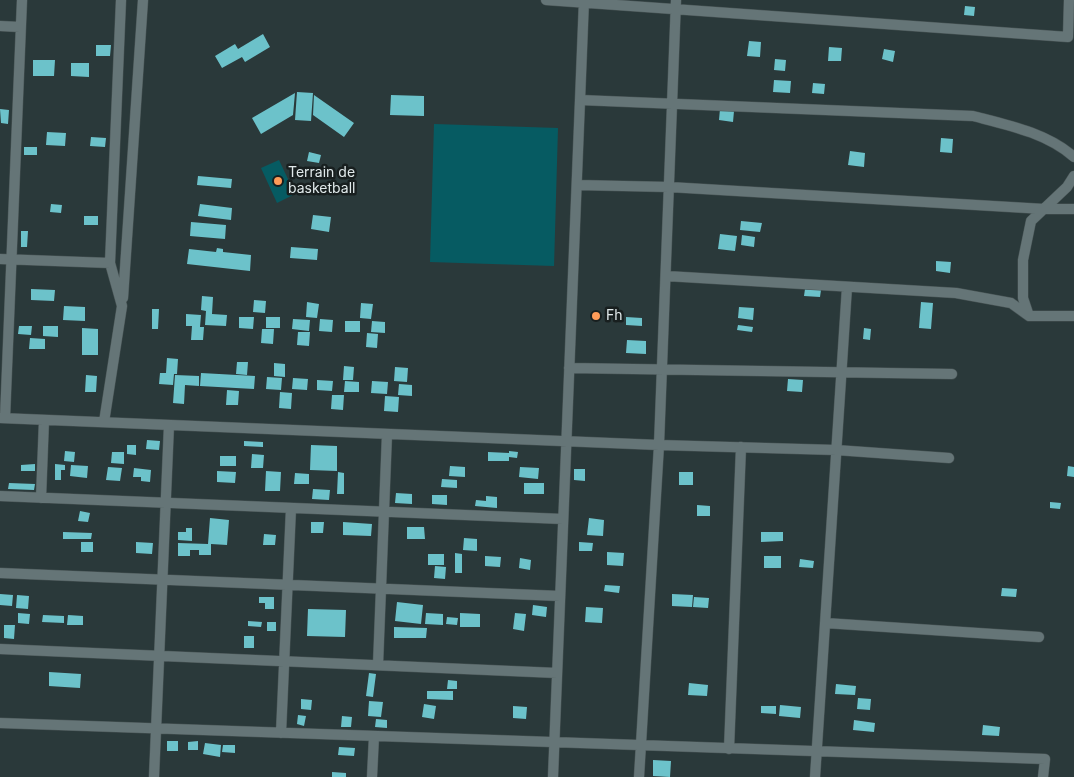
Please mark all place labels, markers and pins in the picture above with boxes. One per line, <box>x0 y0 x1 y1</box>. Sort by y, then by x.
place label: Terrain de basketball <box>288 165 355 198</box>
marker: Terrain de basketball <box>272 175 284 187</box>
place label: Fh <box>606 308 623 324</box>
marker: Fh <box>590 310 602 322</box>

